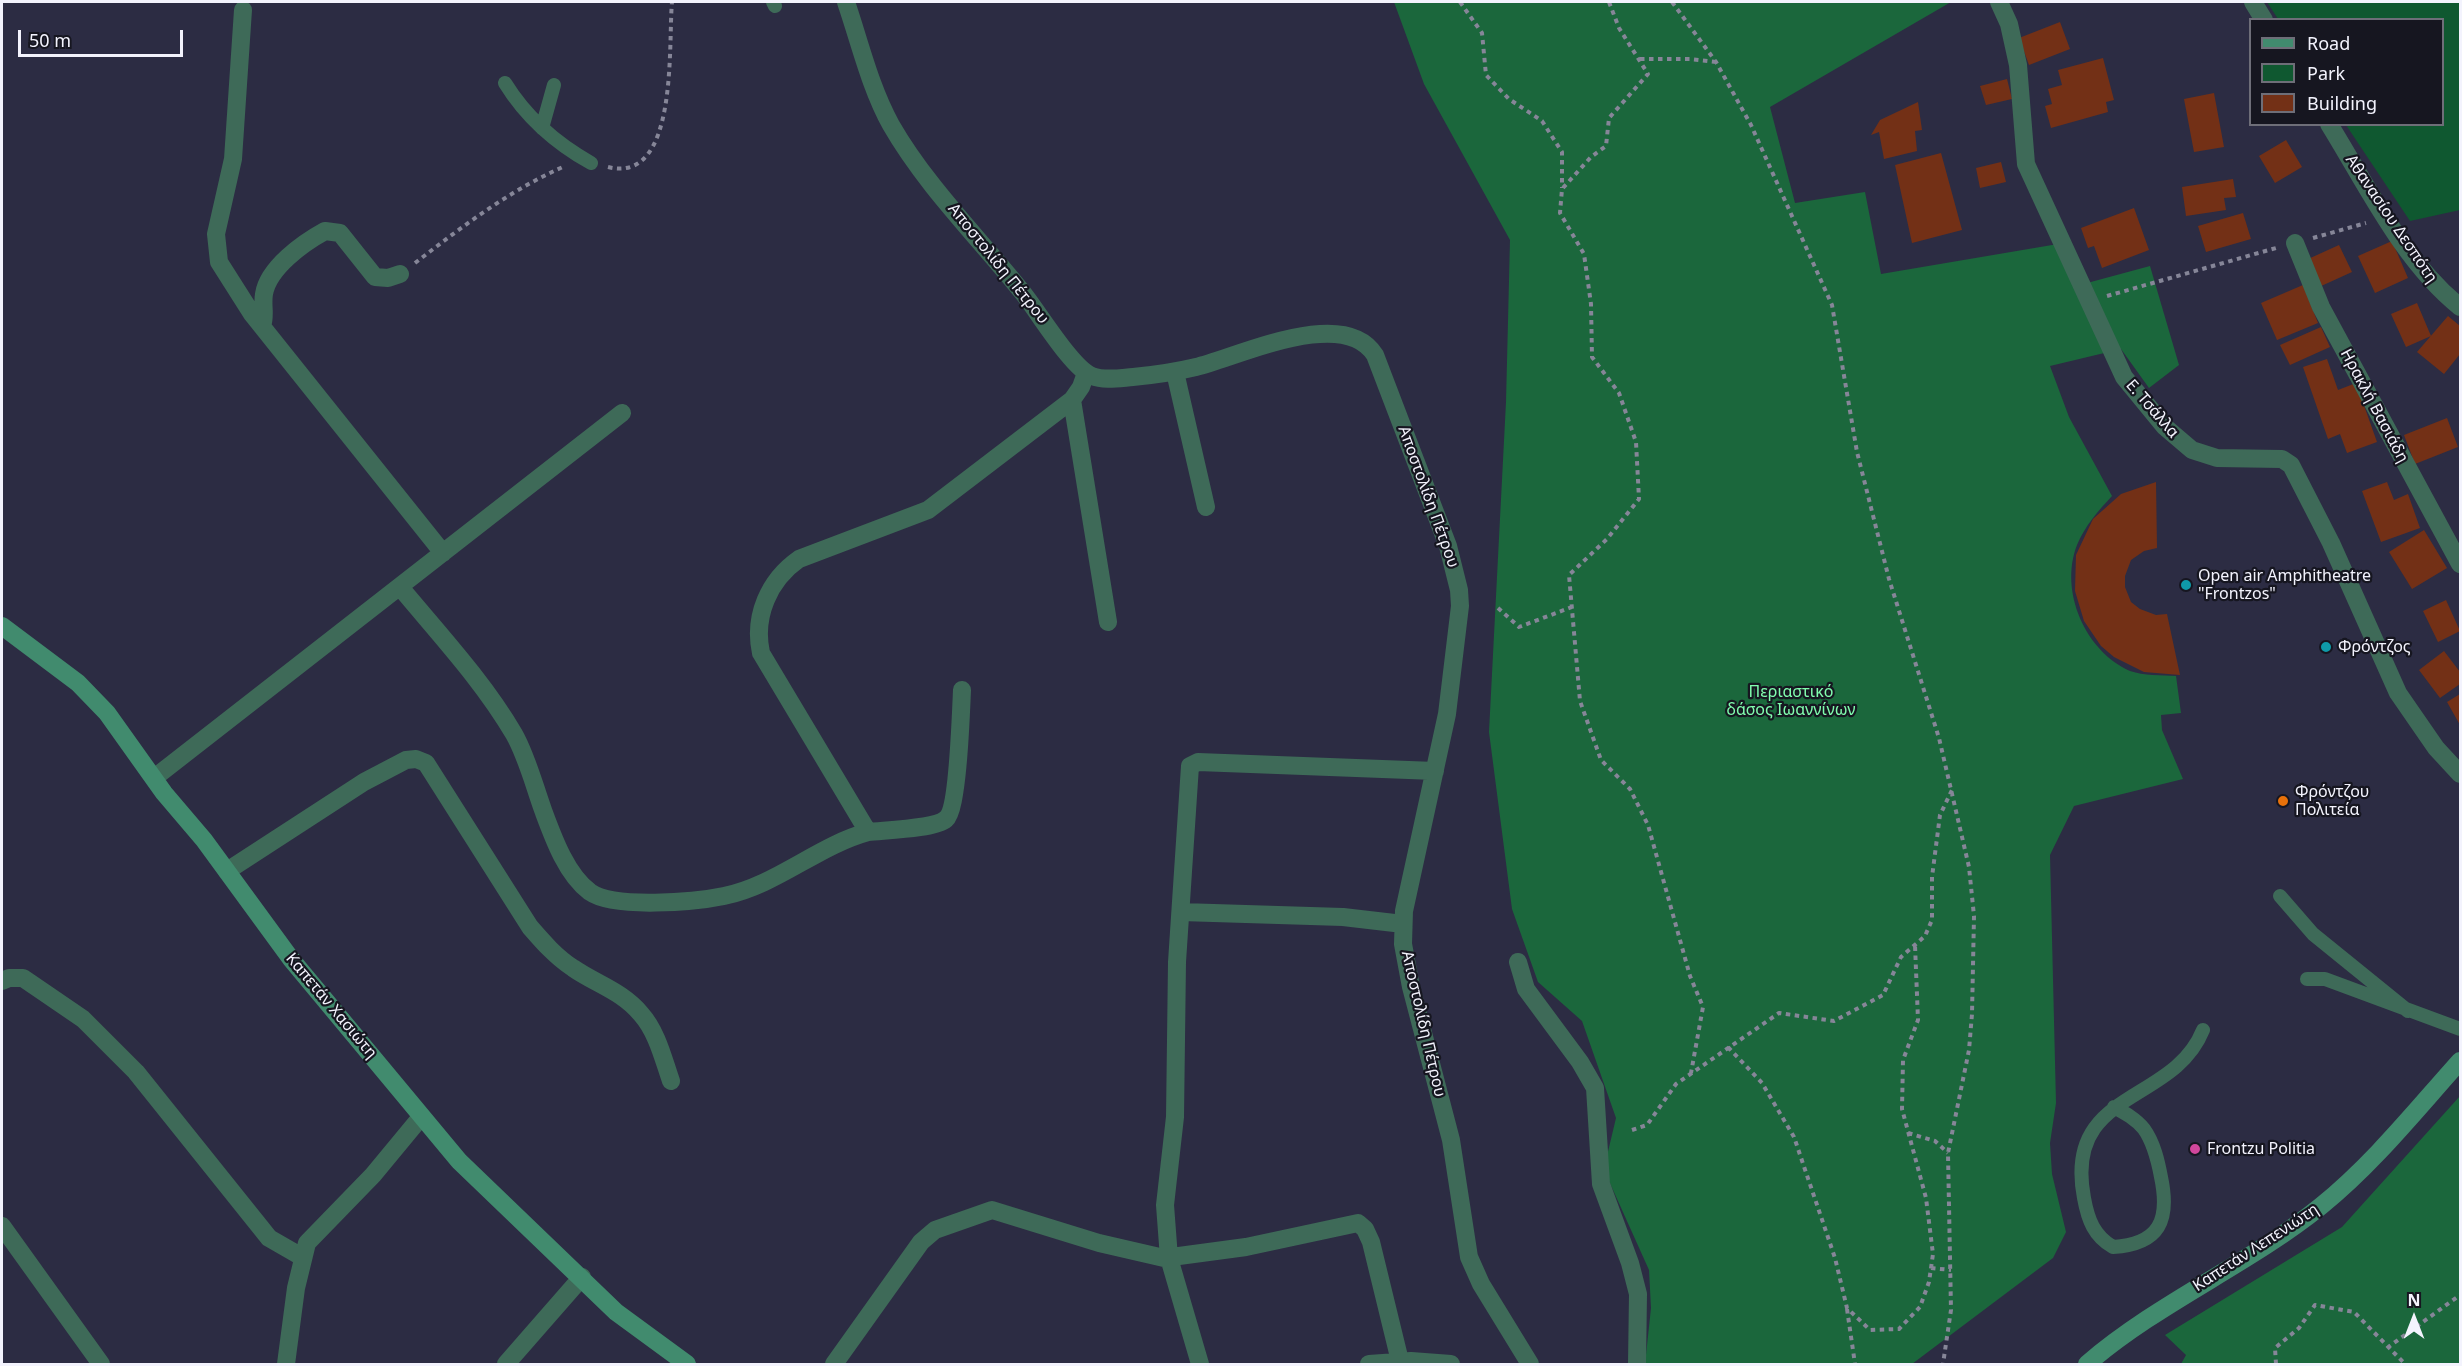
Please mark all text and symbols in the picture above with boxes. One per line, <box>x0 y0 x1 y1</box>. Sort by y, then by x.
scale bar <box>21 18 186 56</box>
legend <box>2249 18 2444 126</box>
text: 50 m <box>29 28 71 52</box>
text: Road <box>2307 31 2350 55</box>
text: Park <box>2307 61 2345 85</box>
text: Building <box>2307 91 2377 115</box>
street label: Αθανασίου Δεσπότη <box>2341 151 2441 287</box>
street label: Αποστολίδη Πέτρου <box>944 200 1052 328</box>
street label: Ηρακλή Βασιάδη <box>2336 346 2412 466</box>
street label: Ε. Τσάλλα <box>2121 376 2183 442</box>
street label: Αποστολίδη Πέτρου <box>1393 424 1463 570</box>
place label: Open air Amphitheatre "Frontzos" <box>2198 566 2371 604</box>
marker: Open air Amphitheatre "Frontzos" <box>2179 578 2193 592</box>
place label: Φρόντζος <box>2338 637 2411 657</box>
marker: Φρόντζος <box>2319 640 2333 654</box>
park label: Περιαστικό δάσος Ιωαννίνων <box>1727 682 1855 720</box>
place label: Φρόντζου Πολιτεία <box>2295 782 2369 820</box>
marker: Φρόντζου Πολιτεία <box>2276 794 2290 808</box>
street label: Καπετάν Χασιώτη <box>281 949 381 1063</box>
street label: Αποστολίδη Πέτρου <box>1397 949 1449 1099</box>
place label: Frontzu Politia <box>2207 1139 2315 1159</box>
marker: Frontzu Politia <box>2188 1142 2202 1156</box>
street label: Καπετάν Λεπενιώτη <box>2189 1200 2323 1296</box>
north arrow <box>2384 1288 2444 1348</box>
text: N <box>2407 1289 2421 1311</box>

